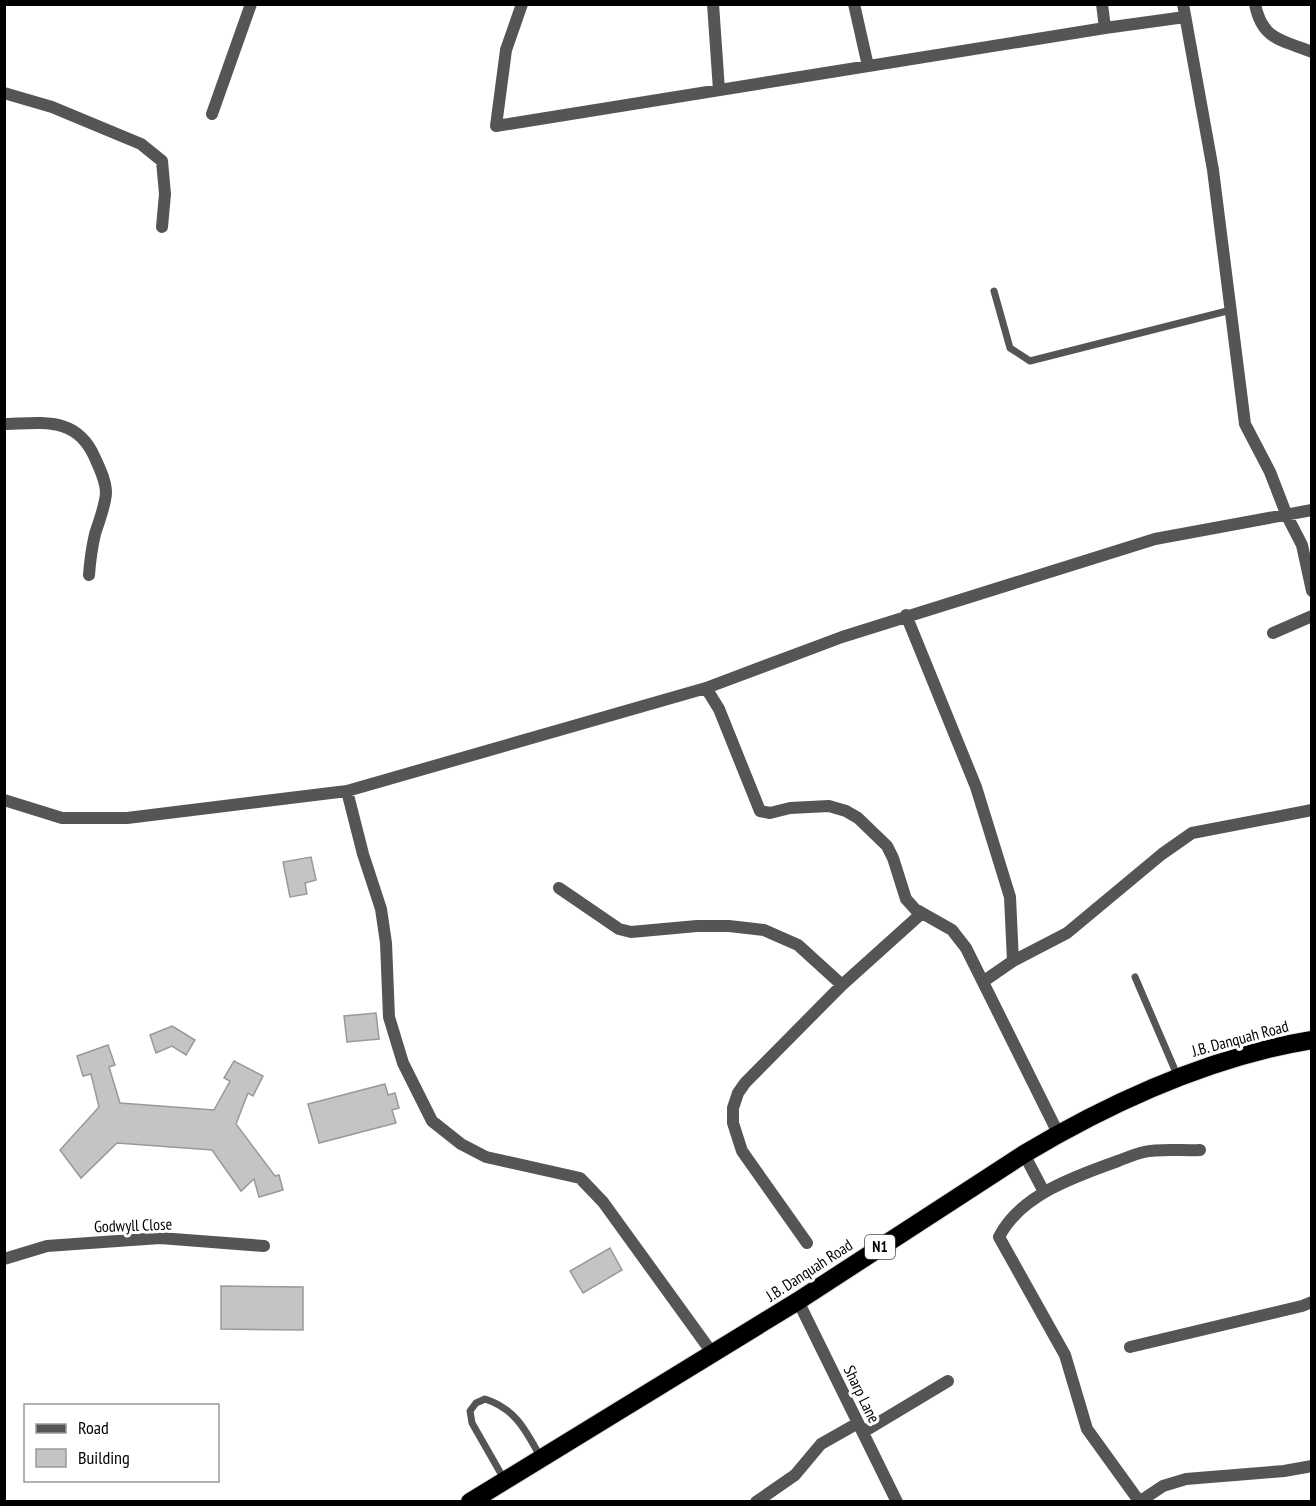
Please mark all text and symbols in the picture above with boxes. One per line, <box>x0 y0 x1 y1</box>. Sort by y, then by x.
street label: J.B. Danquah Road <box>1189 1015 1291 1061</box>
street label: Godwyll Close <box>94 1214 172 1236</box>
street label: J.B. Danquah Road <box>761 1235 856 1306</box>
road number: N1 <box>865 1235 895 1259</box>
street label: Sharp Lane <box>840 1362 884 1426</box>
legend <box>24 1404 219 1482</box>
text: Road <box>78 1416 109 1439</box>
text: Building <box>78 1446 130 1469</box>

